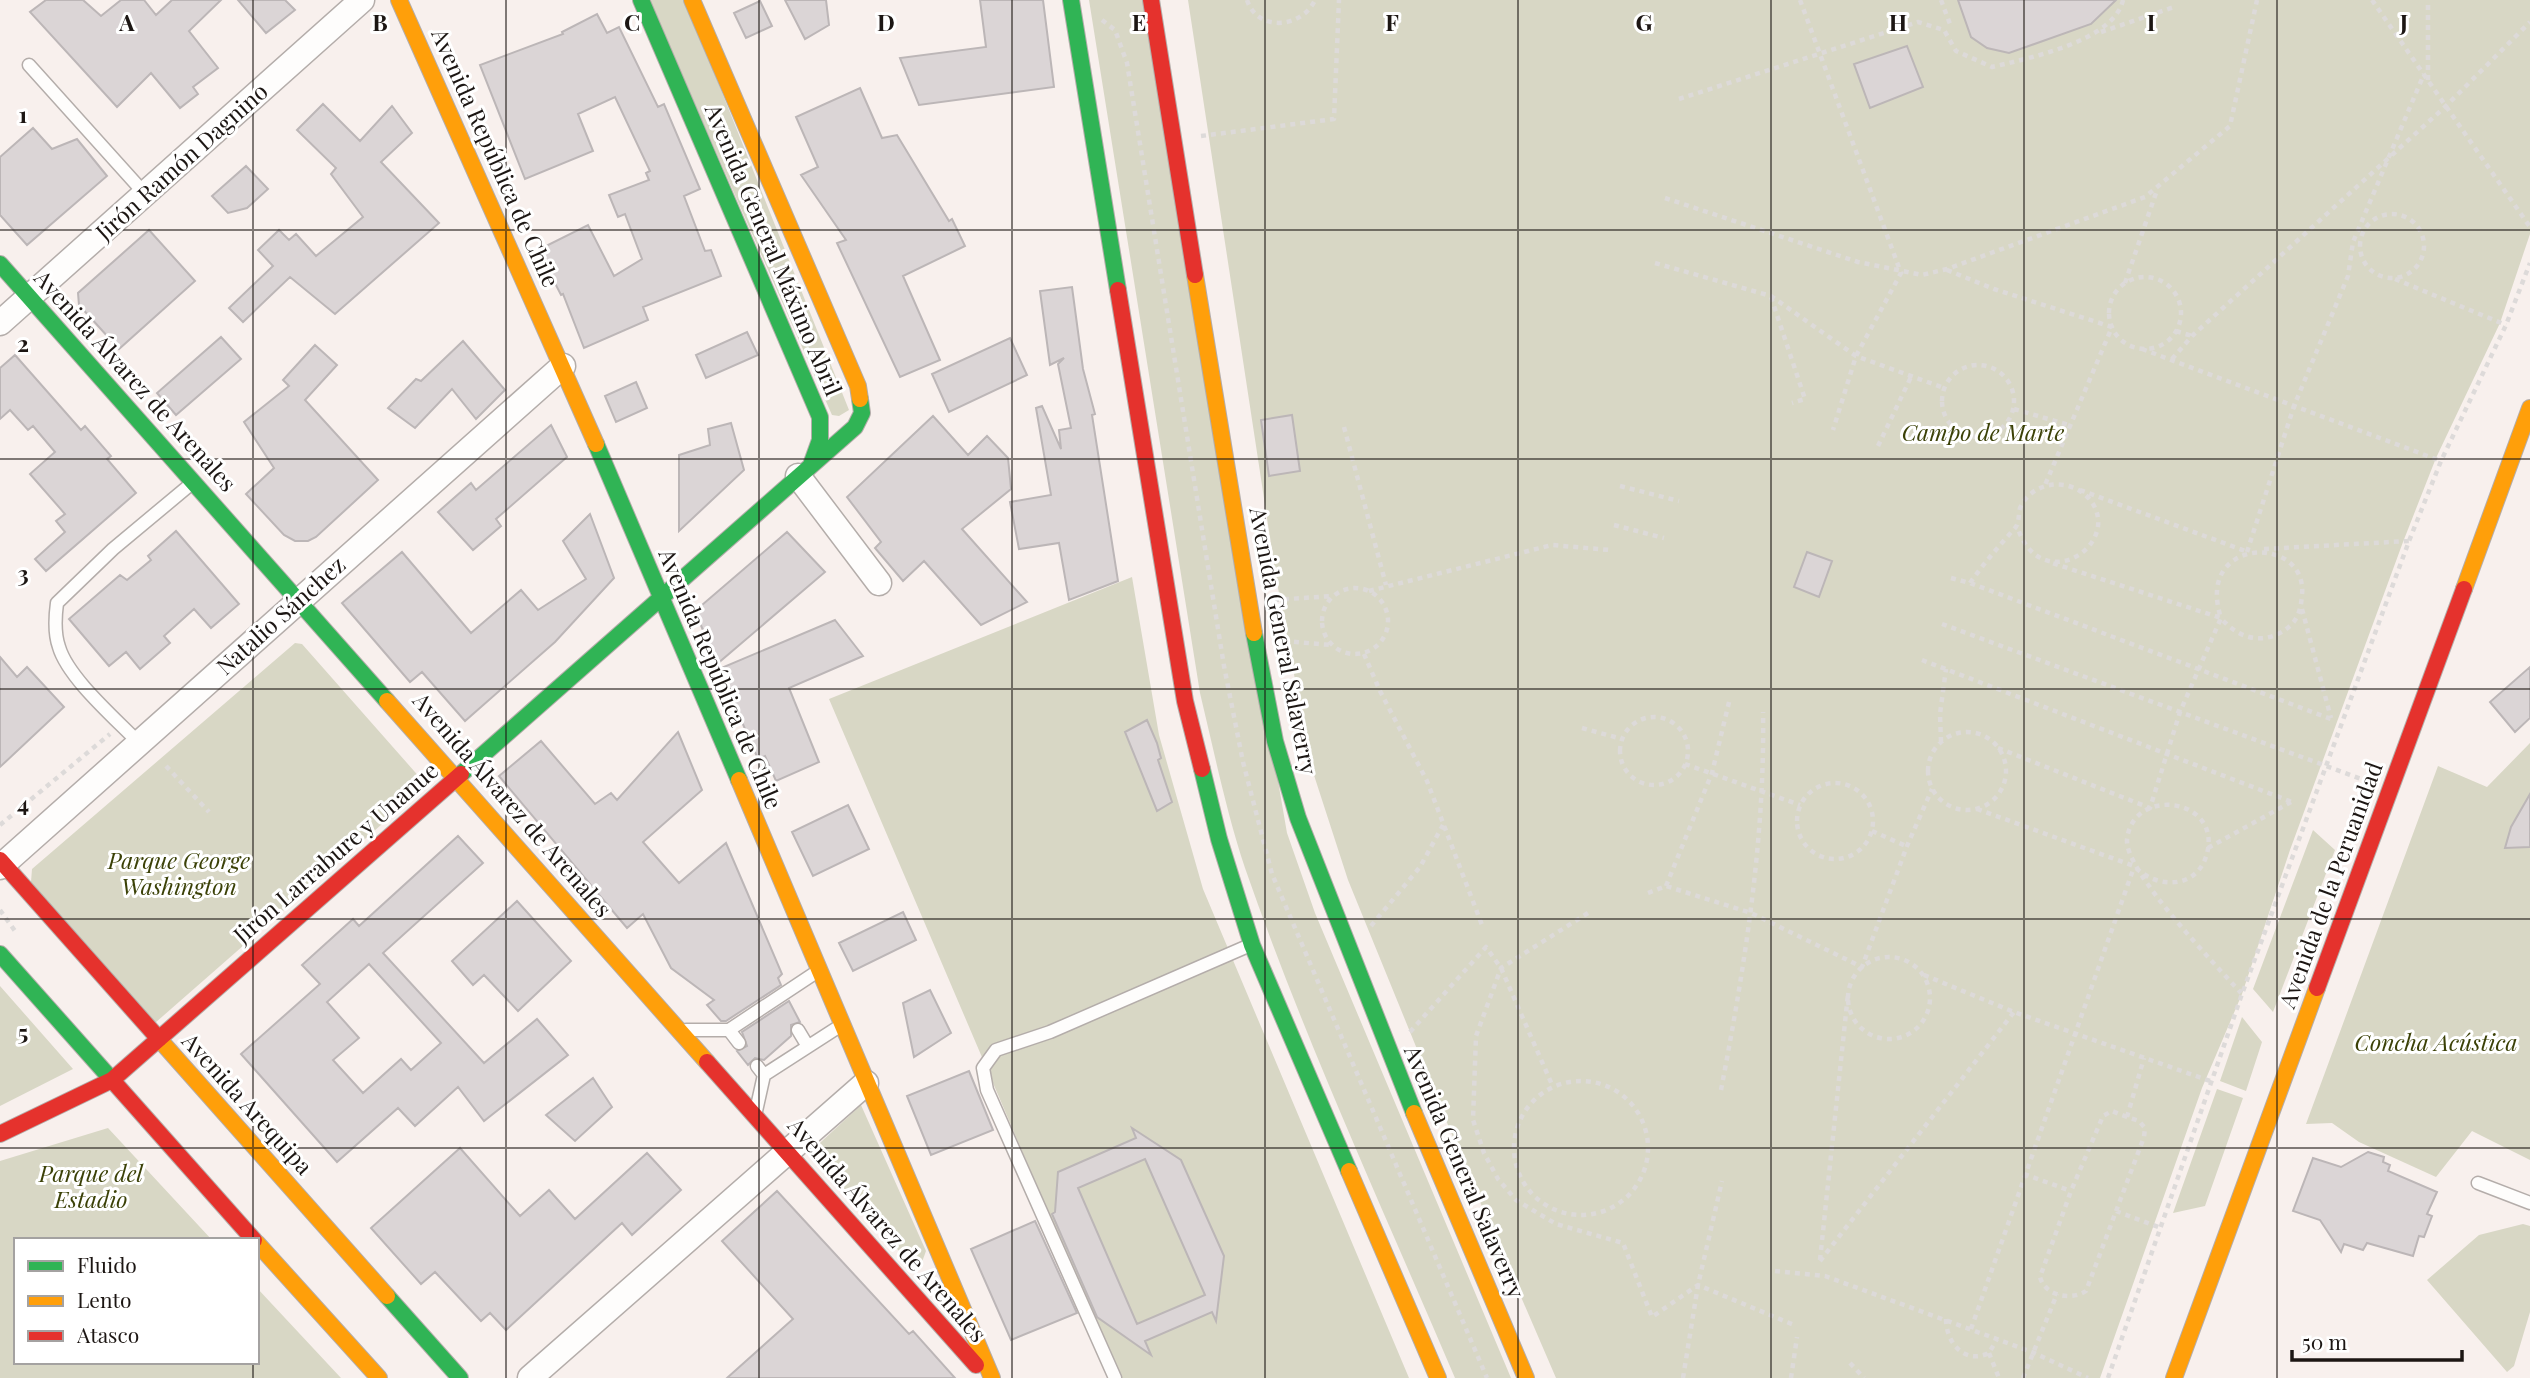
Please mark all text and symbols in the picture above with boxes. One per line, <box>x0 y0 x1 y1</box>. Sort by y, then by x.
text: A <box>118 6 135 37</box>
text: B <box>372 6 388 37</box>
text: C <box>624 6 640 37</box>
text: D <box>877 6 895 37</box>
text: E <box>1132 6 1146 37</box>
text: F <box>1385 6 1399 37</box>
text: G <box>1636 6 1653 37</box>
text: H <box>1889 6 1907 37</box>
text: I <box>2147 6 2155 37</box>
text: J <box>2399 6 2408 37</box>
street label: Avenida República de Chile <box>425 22 567 292</box>
street label: Jirón Ramón Dagnino <box>87 75 274 247</box>
text: 1 <box>19 98 28 129</box>
street label: Avenida General Máximo Abril <box>698 98 850 400</box>
street label: Avenida Álvarez de Arenales <box>28 262 244 497</box>
text: 2 <box>17 327 29 358</box>
park label: Campo de Marte <box>1902 416 2064 447</box>
street label: Avenida General Salaverry <box>1243 503 1326 777</box>
street label: Avenida República de Chile <box>652 543 790 813</box>
street label: Natalio Sánchez <box>209 549 351 681</box>
text: 3 <box>17 557 29 588</box>
street label: Avenida Álvarez de Arenales <box>406 684 619 923</box>
street label: Jirón Larrabure y Unanue <box>225 754 444 950</box>
street label: Avenida de la Peruanidad <box>2270 757 2389 1013</box>
text: 4 <box>17 787 29 818</box>
park label: Parque George Washington <box>107 844 250 901</box>
text: 5 <box>18 1016 28 1047</box>
street label: Avenida Arequipa <box>175 1025 321 1181</box>
park label: Concha Acústica <box>2355 1026 2517 1057</box>
street label: Avenida General Salaverry <box>1398 1039 1533 1303</box>
street label: Avenida Álvarez de Arenales <box>781 1109 994 1348</box>
park label: Parque del Estadio <box>38 1157 145 1214</box>
legend <box>14 1238 259 1364</box>
text: Fluido <box>77 1250 137 1278</box>
text: Lento <box>77 1285 131 1313</box>
scale bar <box>2292 1318 2462 1362</box>
text: Atasco <box>76 1320 139 1348</box>
text: 50 m <box>2302 1327 2348 1355</box>

